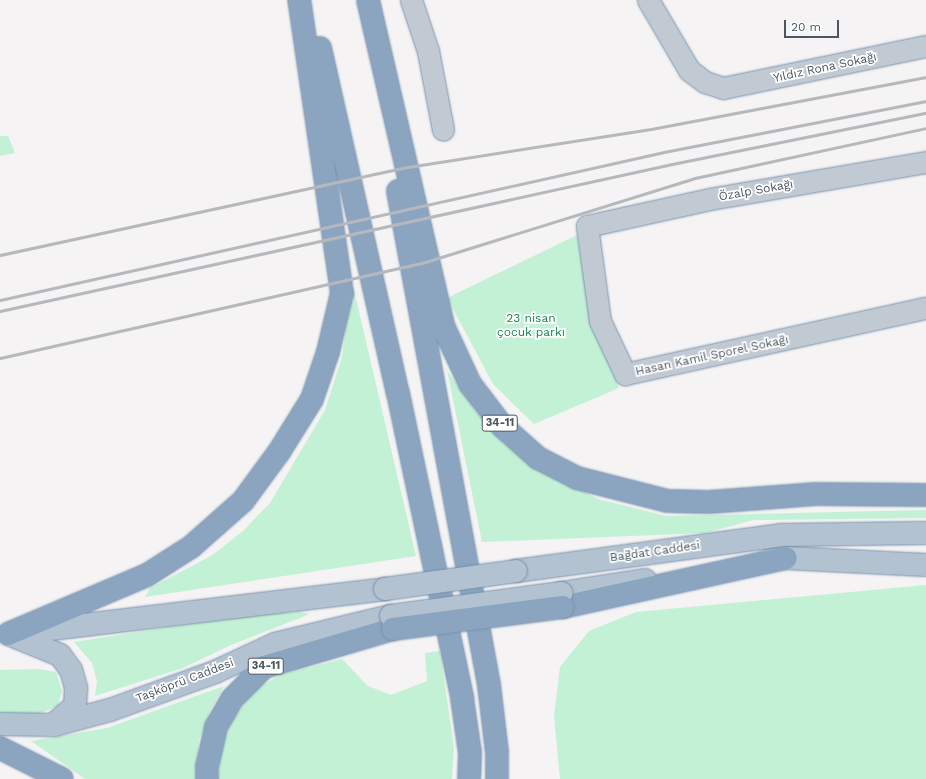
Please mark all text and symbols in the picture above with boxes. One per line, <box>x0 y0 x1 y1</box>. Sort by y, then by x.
scale bar <box>786 12 841 38</box>
text: 20 m <box>791 20 821 34</box>
street label: Yıldız Rona Sokağı <box>772 50 878 86</box>
street label: Özalp Sokağı <box>718 177 794 205</box>
park label: 23 nisan çocuk parkı <box>497 312 565 340</box>
street label: Hasan Kamil Sporel Sokağı <box>634 333 790 379</box>
road number: 34-11 <box>481 414 519 432</box>
street label: Bağdat Caddesi <box>609 539 701 565</box>
street label: Taşköprü Caddesi <box>134 656 236 706</box>
road number: 34-11 <box>247 657 285 675</box>

